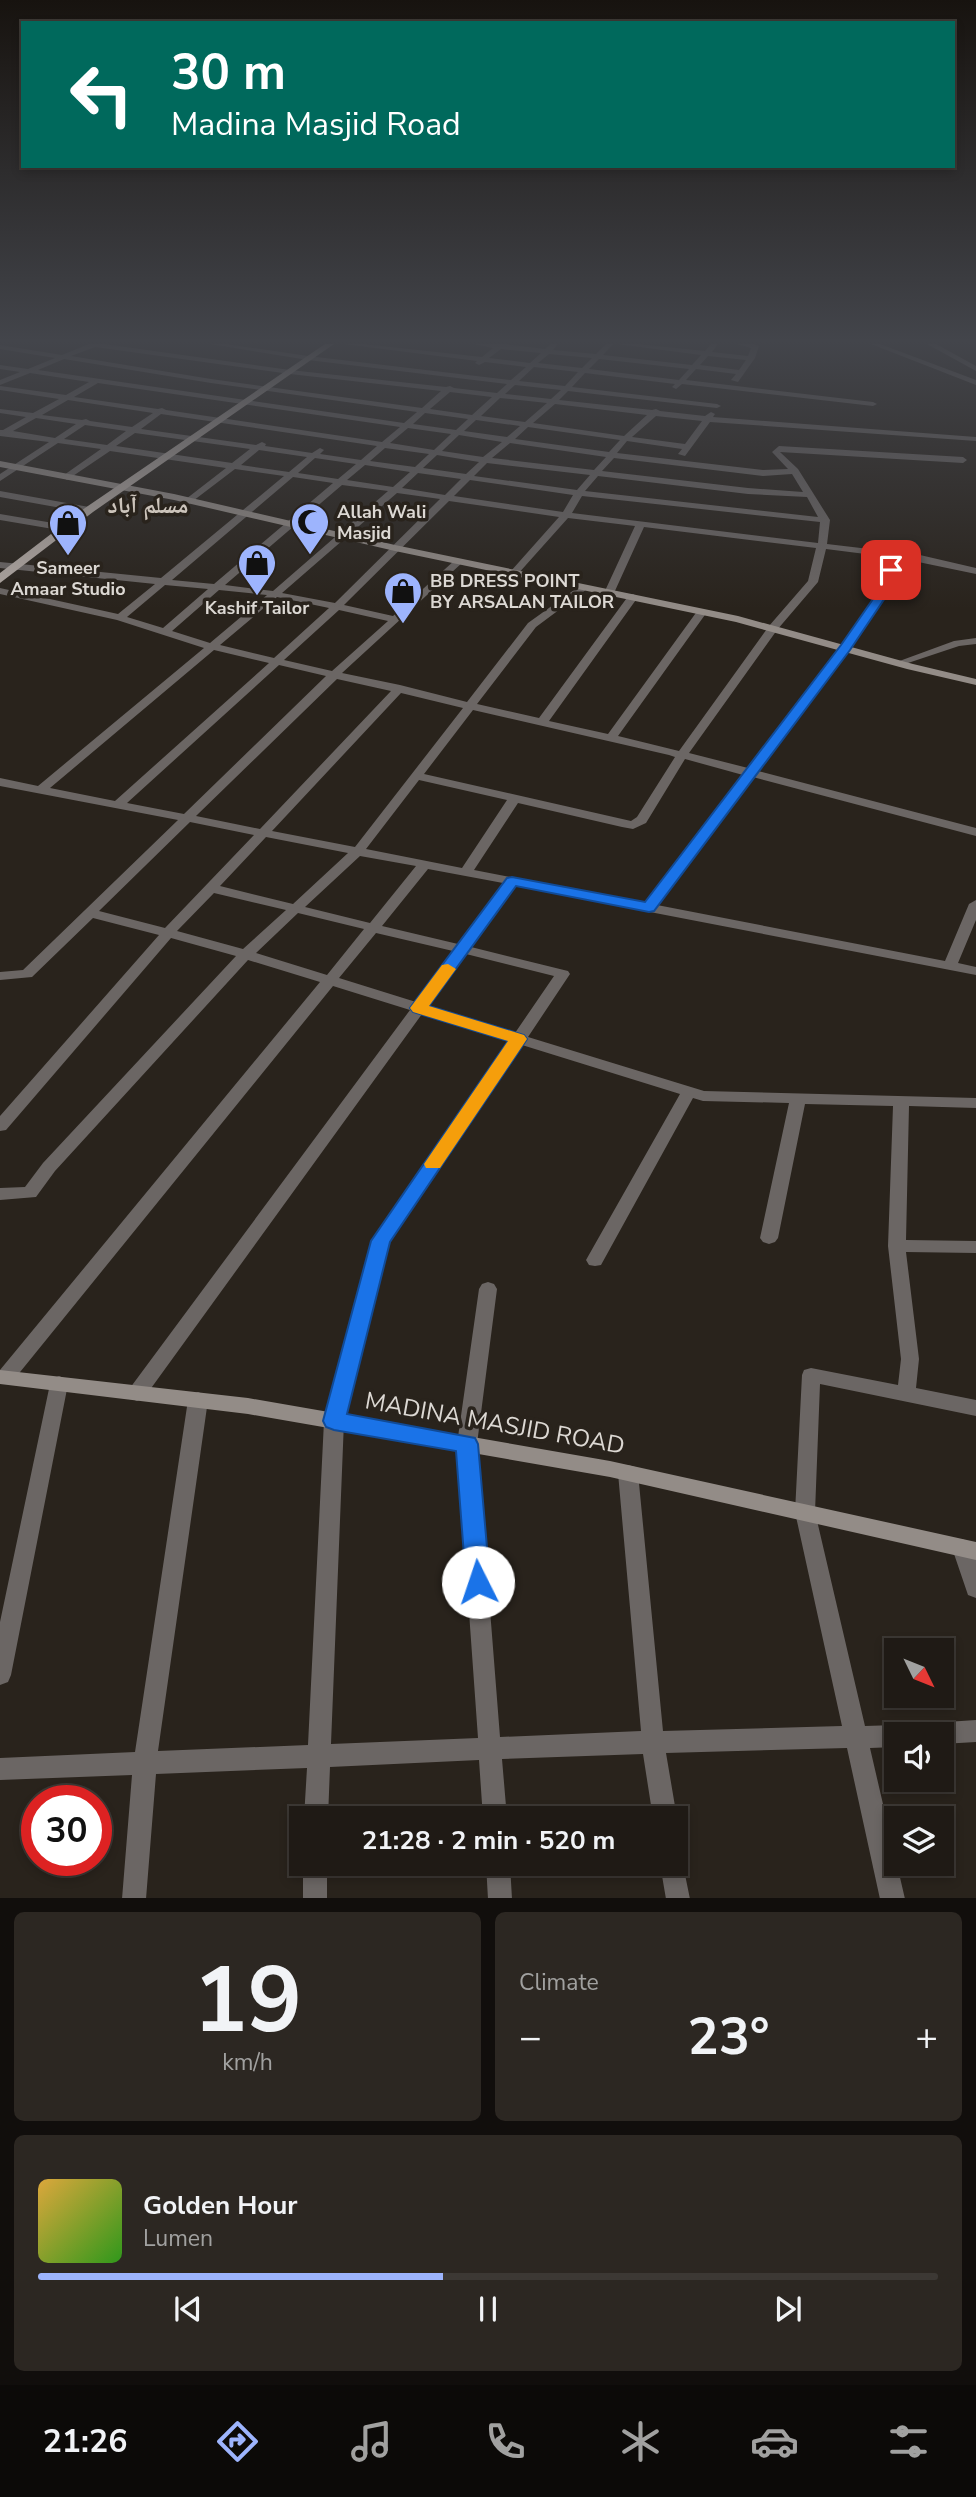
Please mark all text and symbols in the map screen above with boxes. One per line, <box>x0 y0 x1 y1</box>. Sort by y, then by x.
text: 30 m <box>171 39 286 106</box>
icon: left <box>56 49 147 140</box>
text: Madina Masjid Road <box>171 103 461 146</box>
district label: مسلم آباد <box>107 490 189 521</box>
place label: Allah Wali Masjid <box>337 500 426 545</box>
mosque icon: Allah Wali Masjid <box>289 501 331 556</box>
shop icon: Sameer Amaar Studio <box>47 502 89 557</box>
pin <box>861 540 921 600</box>
shop icon: Kashif Tailor <box>236 542 278 597</box>
icon: arrive <box>872 551 910 589</box>
place label: Sameer Amaar Studio <box>10 556 126 601</box>
place label: BB DRESS POINT BY ARSALAN TAILOR <box>430 569 615 614</box>
shop icon: BB DRESS POINT BY ARSALAN TAILOR <box>382 570 424 625</box>
place label: Kashif Tailor <box>205 596 309 620</box>
street label: MADINA MASJID ROAD <box>363 1384 627 1462</box>
position arrow <box>441 1545 515 1619</box>
north arrow <box>884 1638 954 1708</box>
map controls <box>884 1638 954 1876</box>
button: sound <box>884 1722 954 1792</box>
speed limit sign: 30 <box>21 1785 112 1876</box>
button: layers <box>884 1806 954 1876</box>
text: 21:28 · 2 min · 520 m <box>362 1823 615 1858</box>
text: 19 <box>193 1939 302 2063</box>
text: Climate <box>519 1967 599 1998</box>
text: 23° <box>687 2001 770 2072</box>
text: − <box>519 2012 542 2063</box>
text: + <box>915 2012 938 2063</box>
text: km/h <box>222 2047 273 2078</box>
text: Golden Hour <box>143 2188 298 2223</box>
text: Lumen <box>143 2223 213 2254</box>
icon: previous <box>169 2290 207 2328</box>
icon: pause <box>469 2290 507 2328</box>
icon: next <box>769 2290 807 2328</box>
icon: directions <box>213 2417 262 2466</box>
icon: music <box>347 2417 396 2466</box>
icon: phone <box>481 2417 530 2466</box>
icon: climate <box>616 2417 665 2466</box>
icon: car <box>750 2417 799 2466</box>
icon: filters <box>884 2417 933 2466</box>
text: 21:26 <box>43 2420 127 2463</box>

